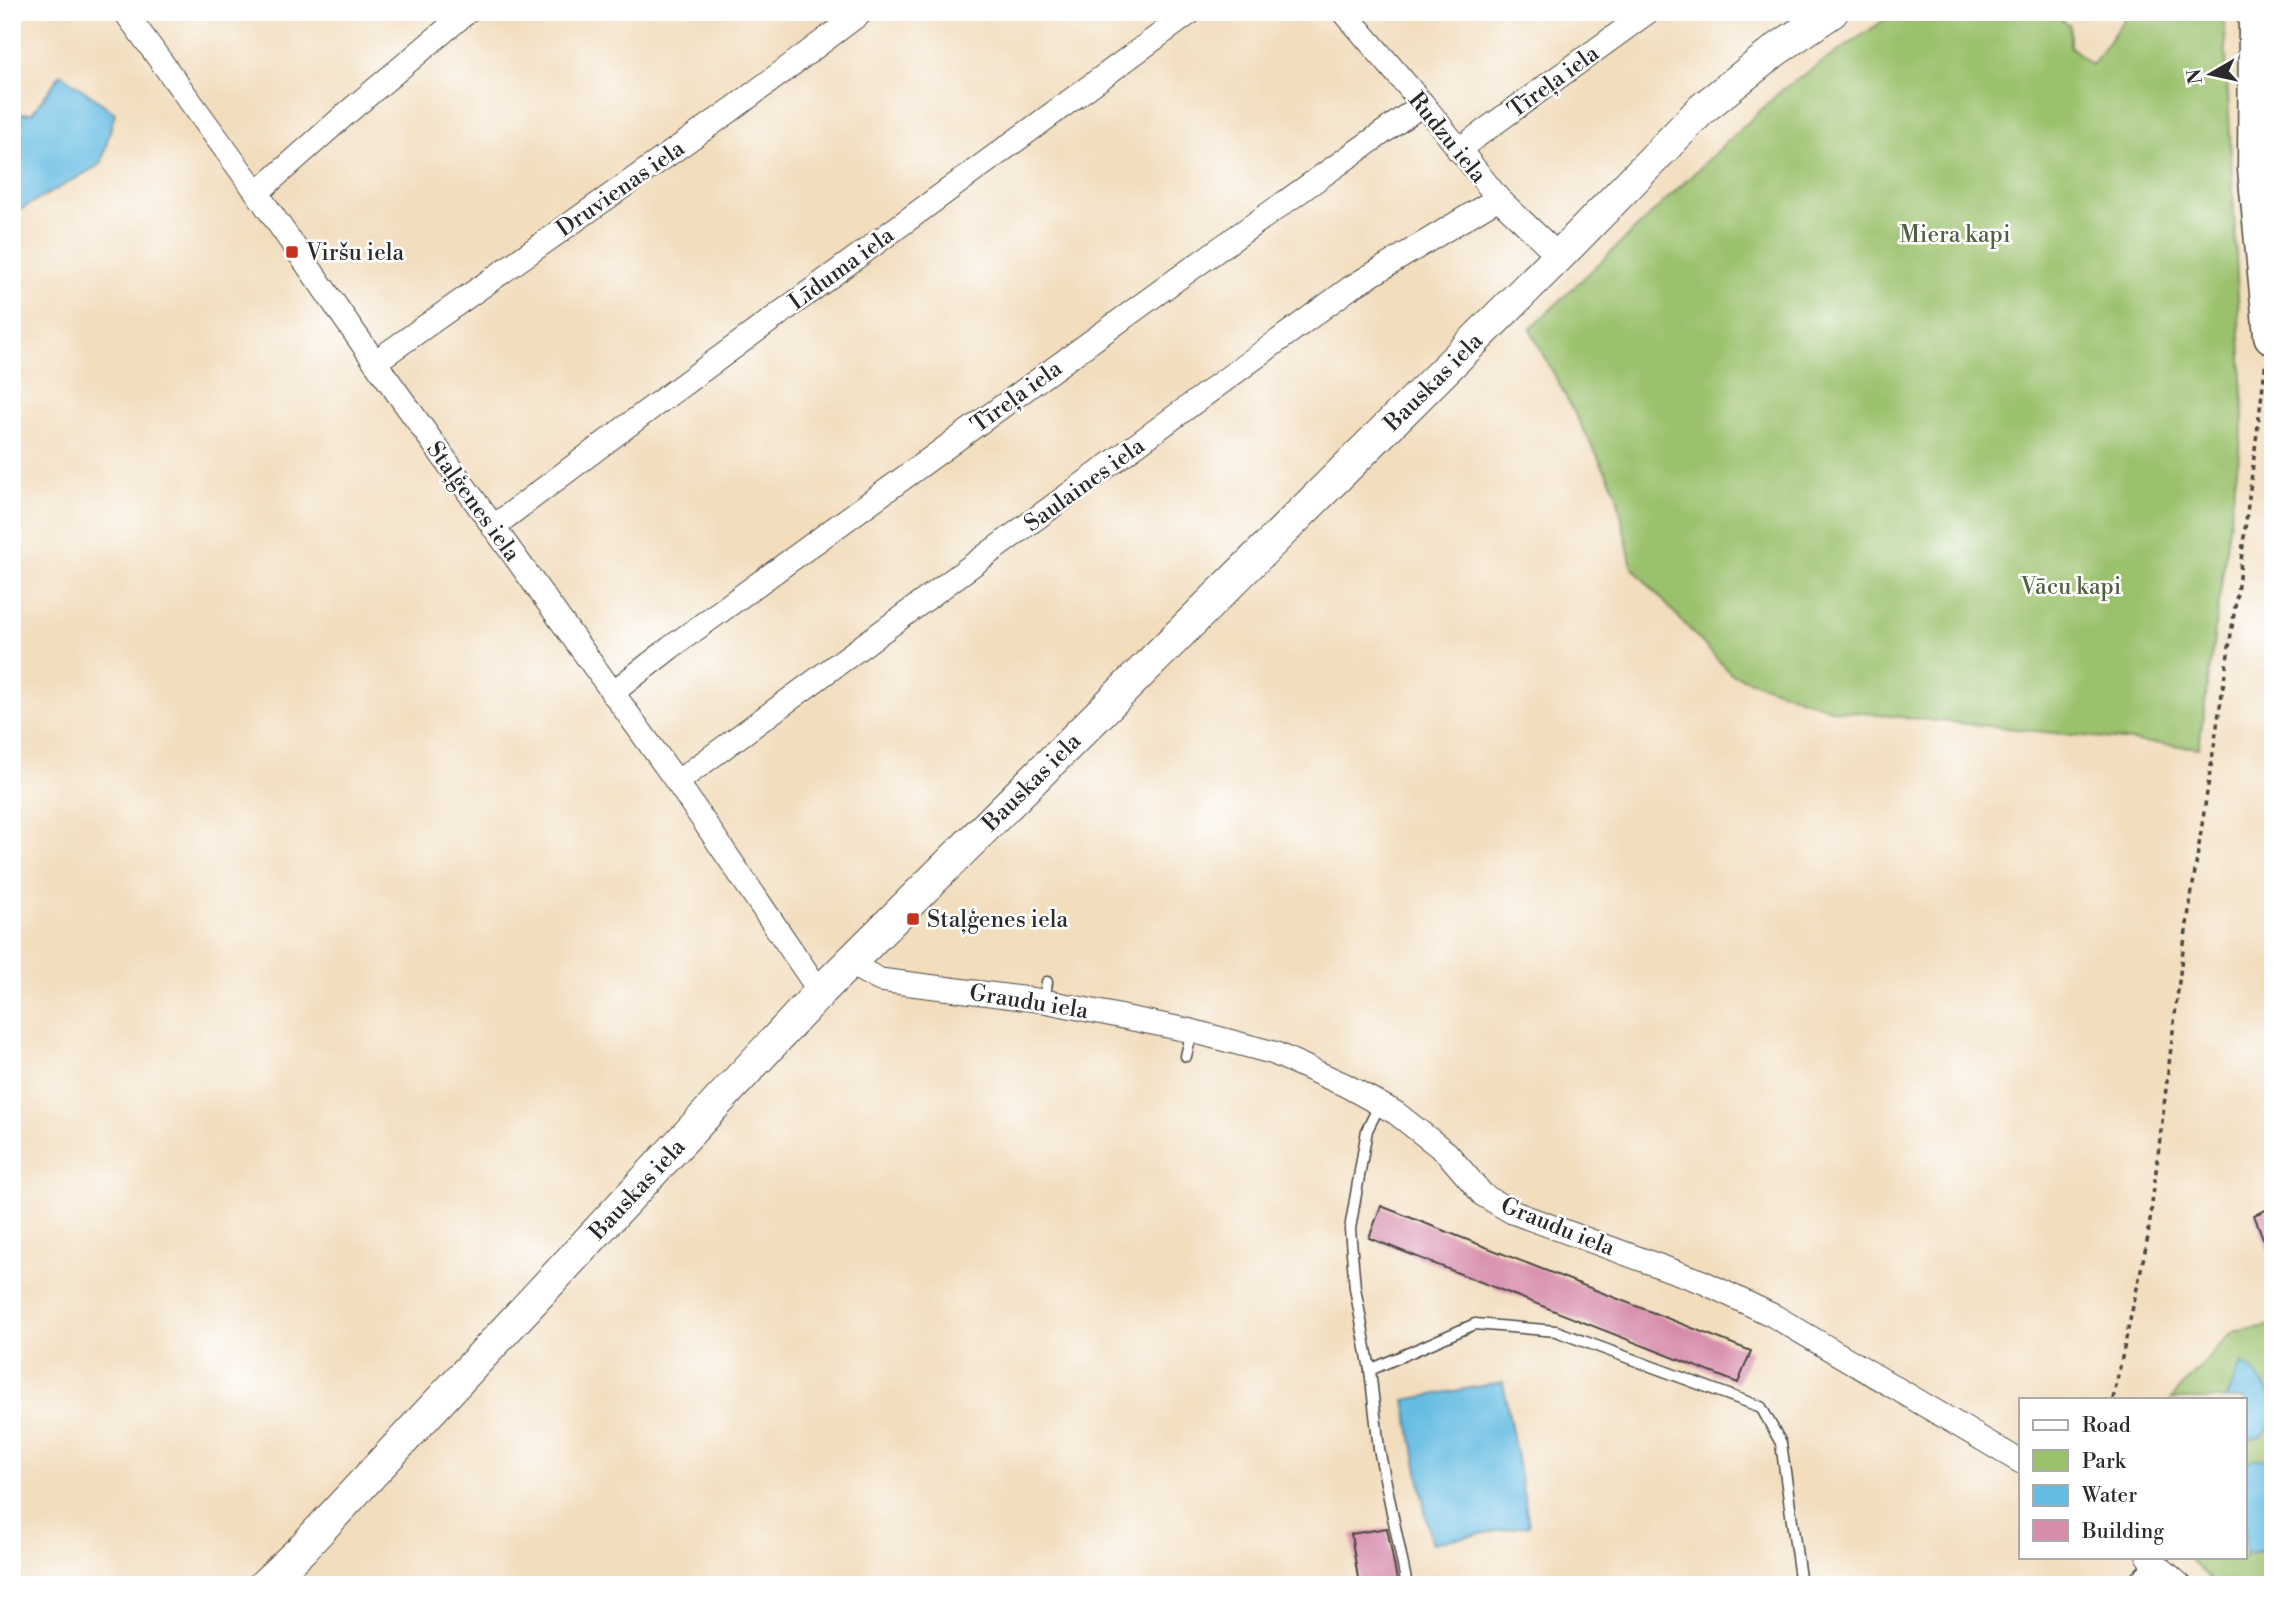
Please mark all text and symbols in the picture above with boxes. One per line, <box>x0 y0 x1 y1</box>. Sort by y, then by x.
north arrow <box>2176 38 2246 108</box>
street label: Tīreļa iela <box>1503 39 1606 125</box>
text: N <box>2182 67 2208 86</box>
street label: Rudzu iela <box>1402 87 1493 189</box>
street label: Druvienas iela <box>551 134 690 243</box>
street label: Līduma iela <box>784 221 900 316</box>
park label: Miera kapi <box>1899 221 2011 249</box>
place label: Viršu iela <box>305 239 405 267</box>
marker: Viršu iela <box>284 244 300 260</box>
street label: Bauskas iela <box>1378 327 1489 438</box>
street label: Tīreļa iela <box>966 354 1069 440</box>
street label: Saulaines iela <box>1019 432 1150 538</box>
street label: Staļģenes iela <box>420 436 526 568</box>
park label: Vācu kapi <box>2020 573 2121 601</box>
street label: Bauskas iela <box>976 727 1087 838</box>
place label: Staļģenes iela <box>927 906 1069 935</box>
marker: Staļģenes iela <box>905 911 921 927</box>
street label: Graudu iela <box>967 979 1091 1025</box>
street label: Bauskas iela <box>583 1133 692 1247</box>
street label: Graudu iela <box>1497 1191 1619 1263</box>
legend <box>2019 1398 2246 1558</box>
text: Road <box>2082 1413 2131 1439</box>
text: Park <box>2082 1449 2127 1475</box>
text: Water <box>2081 1483 2137 1509</box>
text: Building <box>2081 1519 2164 1545</box>

